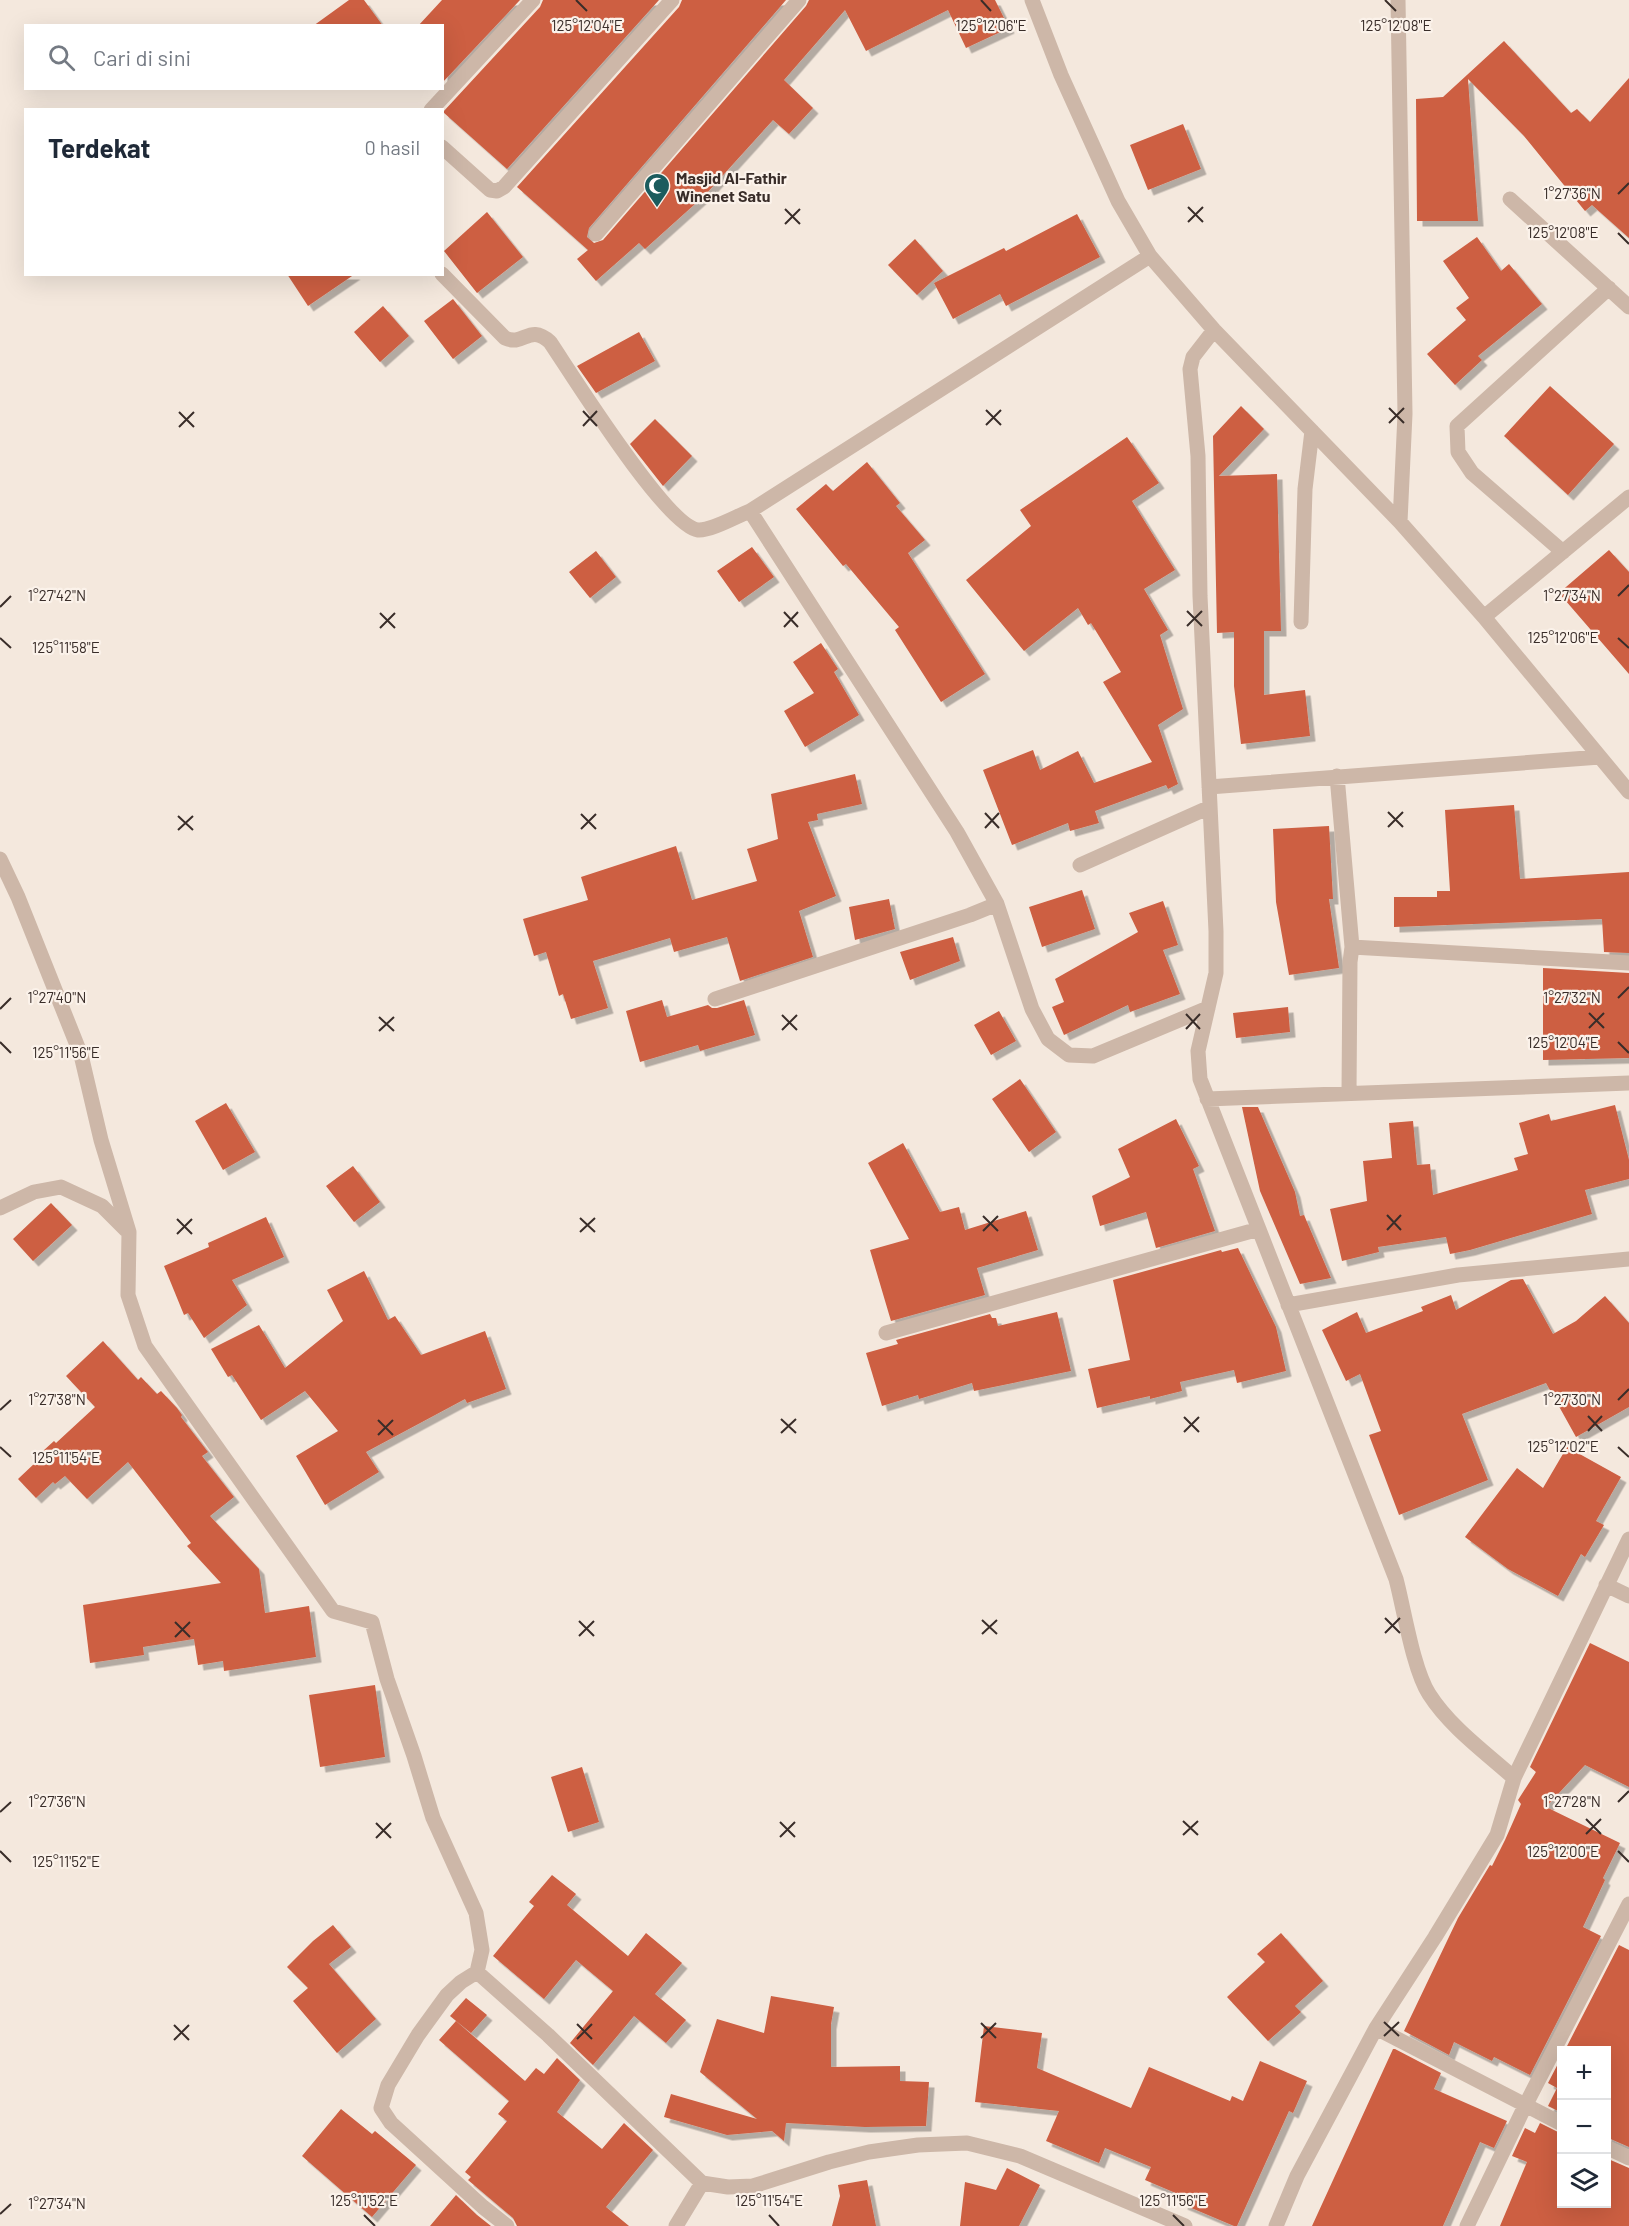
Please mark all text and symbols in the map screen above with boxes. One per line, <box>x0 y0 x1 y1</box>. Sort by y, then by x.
text: 125°12'04"E <box>551 16 623 34</box>
text: 125°12'06"E <box>955 16 1027 34</box>
text: 125°12'08"E <box>1360 16 1432 34</box>
search box <box>24 24 444 90</box>
icon: search <box>45 41 78 74</box>
text: Cari di sini <box>93 44 191 70</box>
text: Terdekat <box>48 132 150 163</box>
text: 0 hasil <box>364 135 420 159</box>
place label: Masjid Al-Fathir Winenet Satu <box>676 168 787 205</box>
mosque icon: Masjid Al-Fathir Winenet Satu <box>642 171 672 209</box>
text: 1°27'36"N <box>1543 184 1601 202</box>
text: 125°12'08"E <box>1527 223 1599 241</box>
text: 1°27'42"N <box>28 586 86 604</box>
text: 1°27'34"N <box>1543 586 1601 604</box>
text: 125°12'06"E <box>1527 628 1599 646</box>
text: 125°11'58"E <box>32 638 100 656</box>
text: 1°27'40"N <box>28 988 86 1006</box>
text: 1°27'32"N <box>1543 988 1601 1006</box>
text: 125°12'04"E <box>1527 1033 1599 1051</box>
text: 125°11'56"E <box>32 1043 100 1061</box>
text: 1°27'38"N <box>28 1390 86 1408</box>
text: 1°27'30"N <box>1543 1390 1601 1408</box>
text: 125°12'02"E <box>1527 1437 1599 1455</box>
text: 125°11'54"E <box>32 1448 100 1466</box>
text: 1°27'36"N <box>28 1792 86 1810</box>
text: 1°27'28"N <box>1543 1792 1601 1810</box>
text: 125°12'00"E <box>1527 1842 1599 1860</box>
text: 125°11'52"E <box>32 1852 100 1870</box>
map controls <box>1557 2046 1611 2208</box>
button: + <box>1557 2046 1611 2100</box>
button: − <box>1557 2100 1611 2154</box>
button: layers <box>1557 2154 1611 2208</box>
text: 125°11'52"E <box>330 2191 398 2209</box>
text: 125°11'54"E <box>735 2191 803 2209</box>
text: 125°11'56"E <box>1139 2191 1207 2209</box>
text: 1°27'34"N <box>28 2194 86 2212</box>

